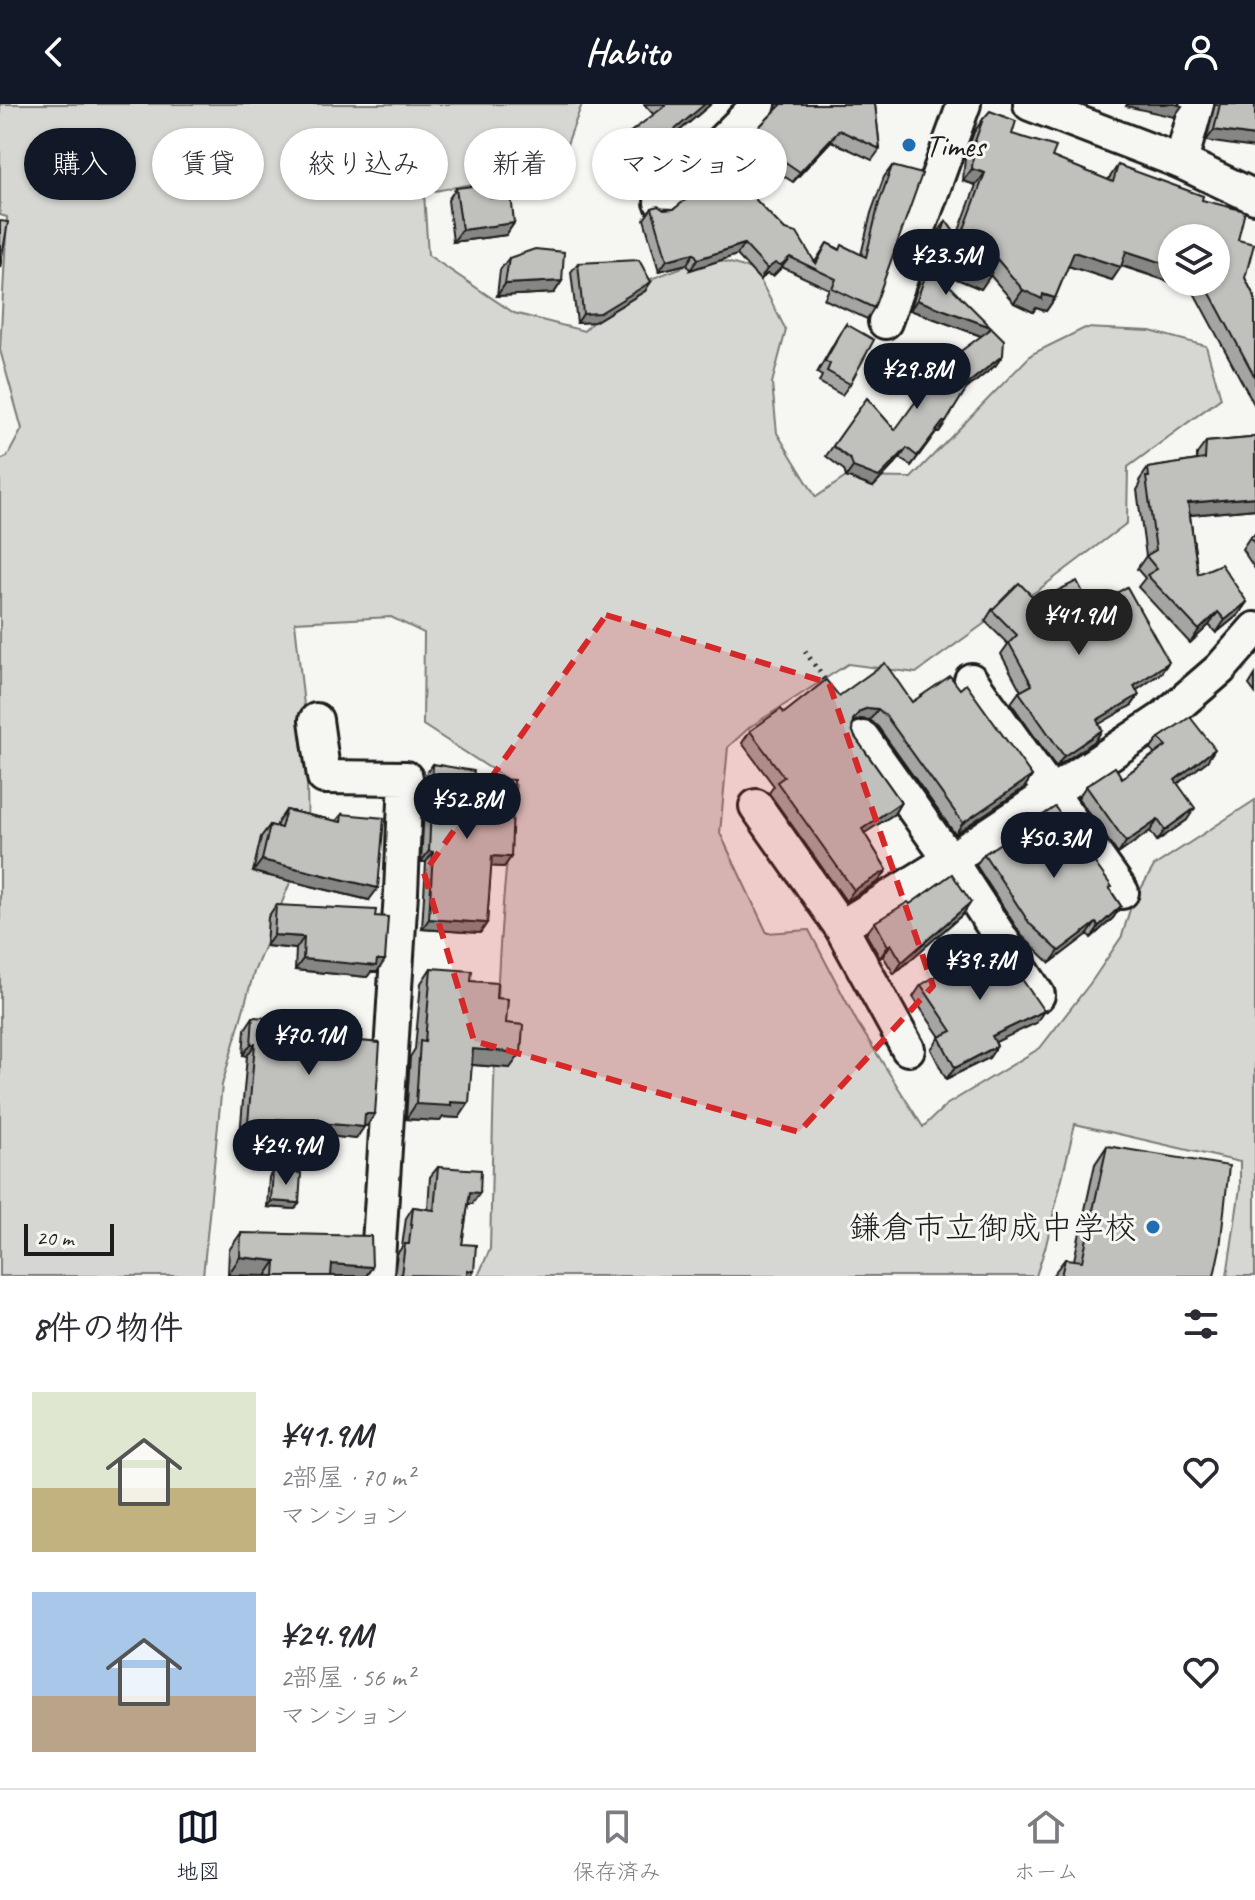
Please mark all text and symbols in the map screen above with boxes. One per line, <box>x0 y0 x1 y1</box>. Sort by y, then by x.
text: Habito <box>585 29 670 75</box>
icon: back <box>32 30 76 74</box>
icon: person <box>1179 30 1223 74</box>
place label: Times <box>925 125 987 166</box>
chip: 購入 <box>24 128 136 200</box>
chip: 賃貸 <box>152 128 264 200</box>
chip: 絞り込み <box>280 128 448 200</box>
chip: 新着 <box>464 128 576 200</box>
chip: マンション <box>592 128 787 200</box>
marker: Times <box>900 136 918 154</box>
map controls <box>1158 224 1230 296</box>
button: layers <box>1158 224 1230 296</box>
pin: ¥23.5M <box>881 229 1011 297</box>
text: ¥23.5M <box>911 238 981 271</box>
pin: ¥29.8M <box>852 343 982 411</box>
text: ¥29.8M <box>882 352 952 385</box>
pin: ¥41.9M <box>1014 589 1144 657</box>
text: ¥41.9M <box>1044 598 1114 631</box>
pin: ¥52.8M <box>402 773 532 841</box>
text: ¥52.8M <box>432 782 502 815</box>
pin: ¥50.3M <box>989 812 1119 880</box>
text: ¥50.3M <box>1019 821 1089 854</box>
pin: ¥39.7M <box>915 934 1045 1002</box>
text: ¥39.7M <box>945 943 1015 976</box>
pin: ¥70.1M <box>244 1009 374 1077</box>
text: ¥70.1M <box>274 1018 344 1051</box>
pin: ¥24.9M <box>221 1119 351 1187</box>
text: ¥24.9M <box>251 1128 321 1161</box>
place label: 鎌倉市立御成中学校 <box>849 1207 1137 1248</box>
marker: 鎌倉市立御成中学校 <box>1144 1218 1162 1236</box>
scale bar <box>24 1220 114 1256</box>
text: 20 m <box>36 1224 73 1252</box>
icon: filters <box>1179 1302 1223 1346</box>
text: 8件の物件 <box>32 1306 183 1349</box>
text: ¥41.9M <box>280 1413 372 1456</box>
icon: home <box>96 1424 192 1520</box>
icon: heart <box>1179 1450 1223 1494</box>
text: 2部屋 · 70 m² <box>280 1461 414 1494</box>
text: マンション <box>280 1499 409 1532</box>
text: ¥24.9M <box>280 1613 372 1656</box>
icon: home <box>96 1624 192 1720</box>
icon: heart <box>1179 1650 1223 1694</box>
text: 2部屋 · 56 m² <box>280 1661 414 1694</box>
text: マンション <box>280 1699 409 1732</box>
tab: 地図 <box>176 1805 220 1886</box>
tab: 保存済み <box>573 1805 661 1886</box>
tab: ホーム <box>1014 1805 1079 1886</box>

